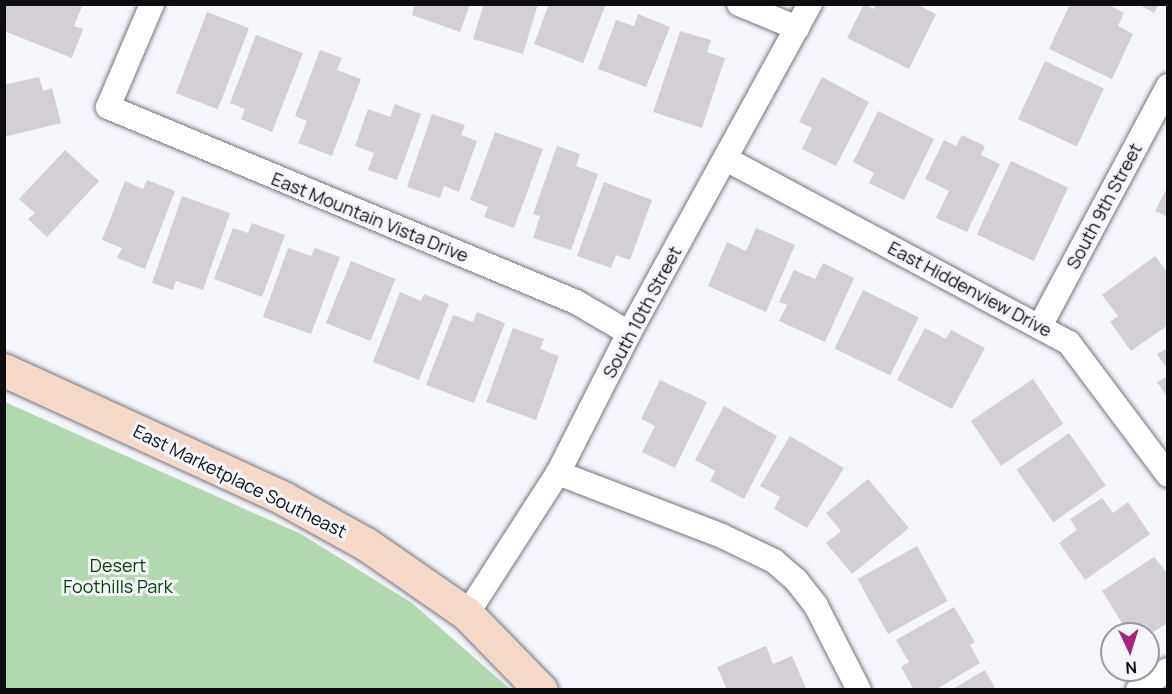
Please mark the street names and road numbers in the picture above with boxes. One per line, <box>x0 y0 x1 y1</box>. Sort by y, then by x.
street label: South 9th Street <box>1062 139 1146 273</box>
street label: East Mountain Vista Drive <box>268 168 472 266</box>
street label: East Hiddenview Drive <box>884 237 1056 341</box>
street label: South 10th Street <box>598 242 686 382</box>
street label: East Marketplace Southeast <box>130 420 350 542</box>

